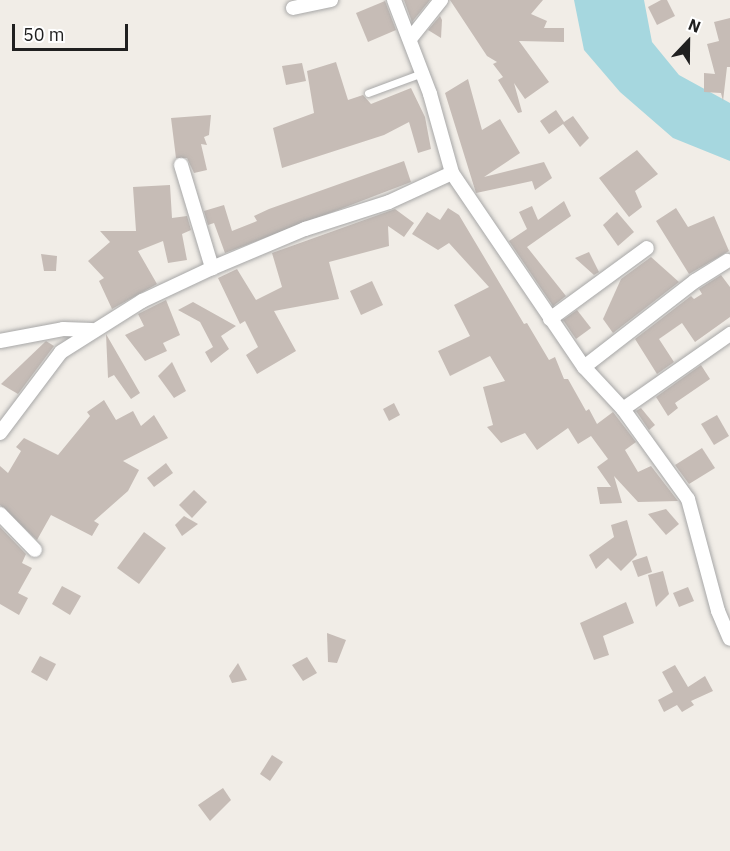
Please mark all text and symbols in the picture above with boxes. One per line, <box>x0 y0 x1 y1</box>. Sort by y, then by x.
scale bar <box>15 12 130 50</box>
north arrow <box>658 12 718 72</box>
text: N <box>686 14 704 37</box>
text: 50 m <box>23 23 65 46</box>

